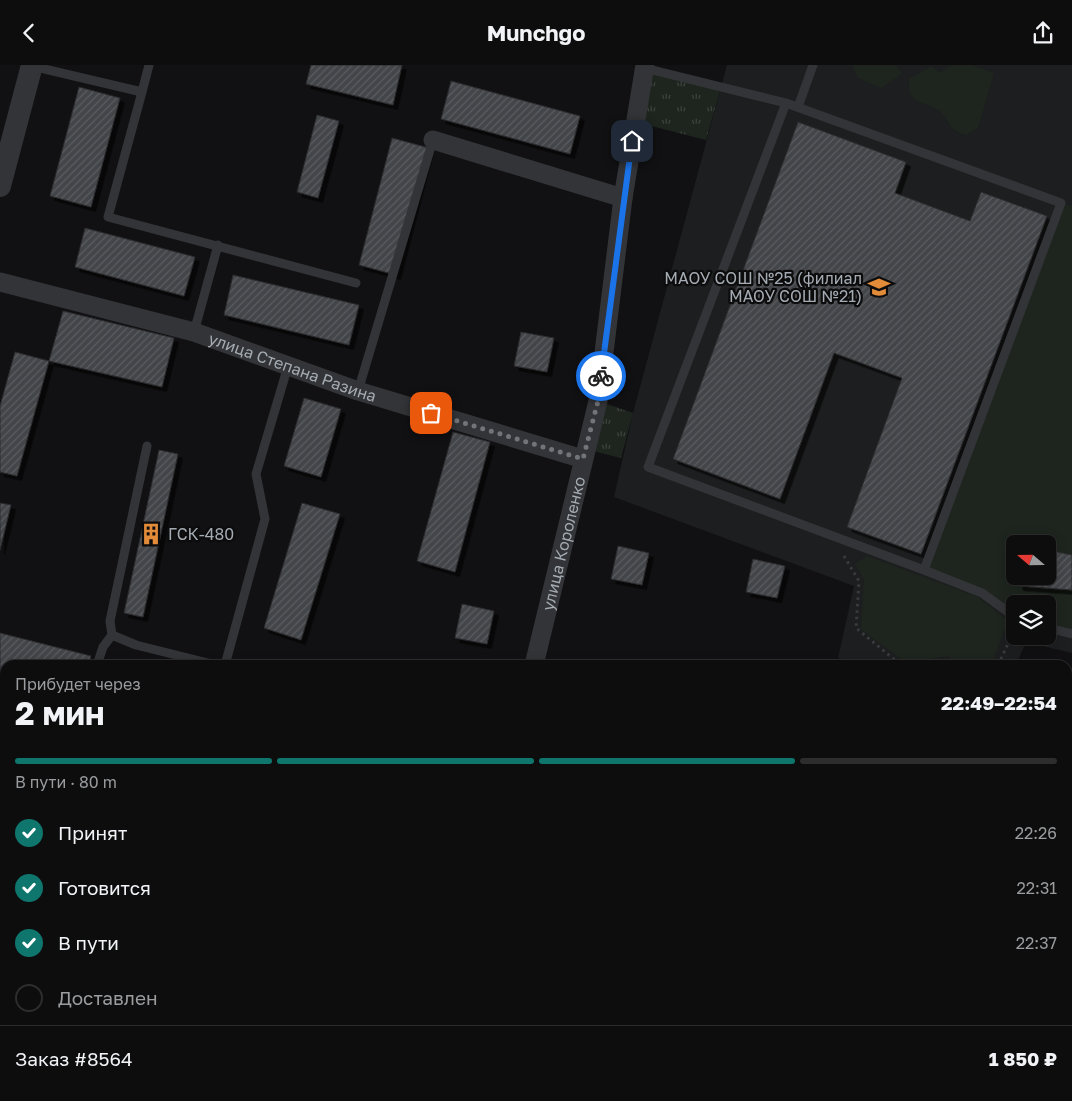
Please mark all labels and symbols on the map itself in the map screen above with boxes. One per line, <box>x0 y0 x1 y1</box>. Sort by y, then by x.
pin <box>611 120 653 162</box>
place label: МАОУ СОШ №25 (филиал МАОУ СОШ №21) <box>664 268 862 306</box>
school or university icon: МАОУ СОШ №25 (филиал МАОУ СОШ №21) <box>866 274 892 300</box>
street label: улица Степана Разина <box>206 328 379 406</box>
courier <box>576 351 626 401</box>
pin <box>410 392 452 434</box>
street label: улица Короленко <box>538 474 589 613</box>
building icon: ГСК-480 <box>138 521 164 547</box>
place label: ГСК-480 <box>168 524 234 544</box>
north arrow <box>1006 535 1056 585</box>

